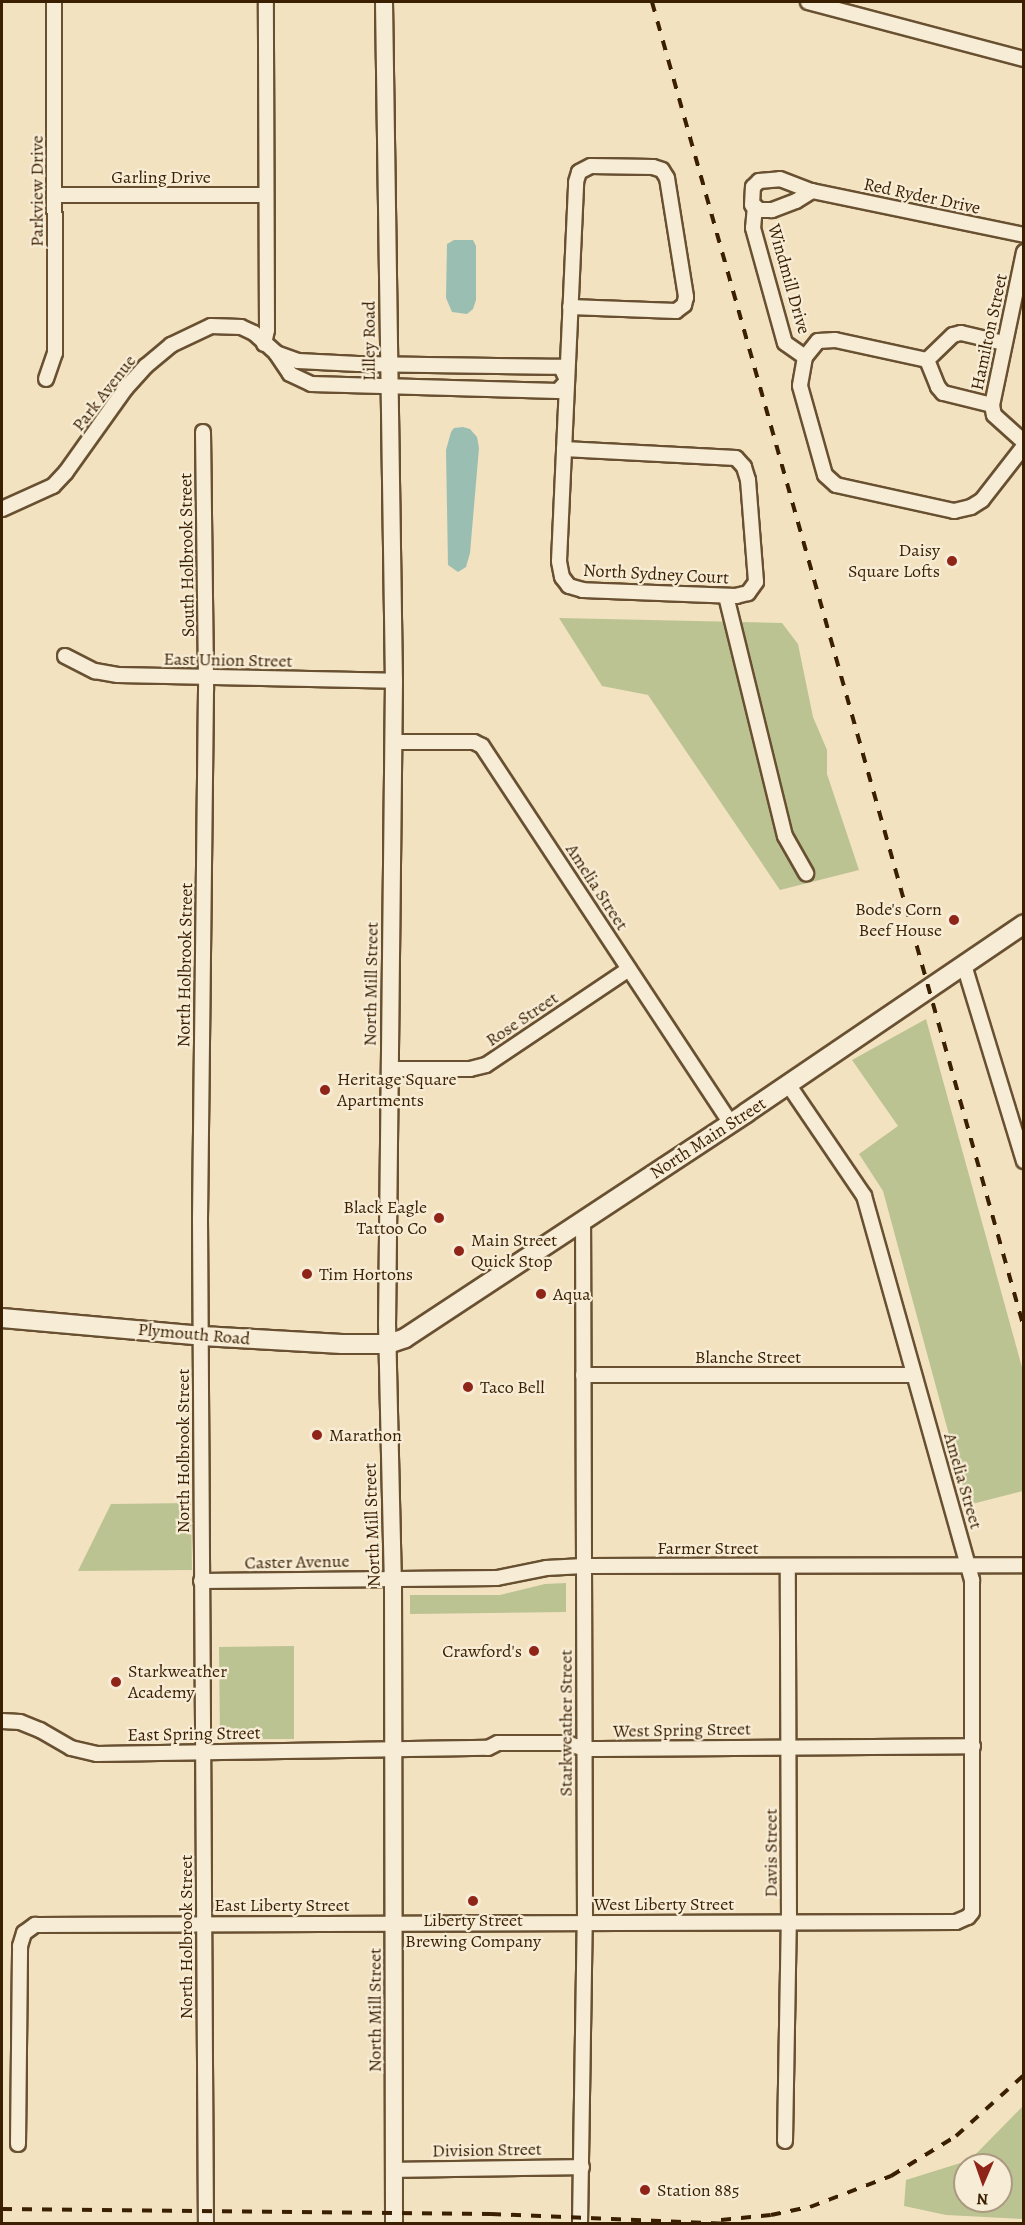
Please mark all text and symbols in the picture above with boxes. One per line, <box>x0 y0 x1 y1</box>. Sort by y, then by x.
street label: Parkview Drive <box>26 135 48 247</box>
street label: Garling Drive <box>111 166 211 188</box>
street label: Red Ryder Drive <box>862 173 982 219</box>
street label: Windmill Drive <box>763 221 815 337</box>
street label: Hamilton Street <box>966 272 1012 392</box>
street label: Lilley Road <box>358 301 380 381</box>
street label: Park Avenue <box>67 351 141 435</box>
street label: South Holbrook Street <box>175 473 199 637</box>
place label: Daisy Square Lofts <box>848 540 940 582</box>
marker: Daisy Square Lofts <box>945 554 959 568</box>
street label: North Sydney Court <box>582 559 730 589</box>
street label: East Union Street <box>163 648 293 672</box>
street label: Amelia Street <box>561 840 633 934</box>
street label: North Holbrook Street <box>173 882 197 1048</box>
place label: Bode's Corn Beef House <box>855 899 942 942</box>
marker: Bode's Corn Beef House <box>947 913 961 927</box>
street label: North Mill Street <box>359 922 383 1046</box>
street label: Rose Street <box>482 987 562 1051</box>
place label: Heritage Square Apartments <box>337 1069 457 1112</box>
marker: Heritage Square Apartments <box>318 1083 332 1097</box>
street label: North Main Street <box>646 1093 770 1183</box>
place label: Black Eagle Tattoo Co <box>343 1197 427 1240</box>
marker: Black Eagle Tattoo Co <box>432 1211 446 1225</box>
place label: Main Street Quick Stop <box>471 1230 557 1272</box>
marker: Main Street Quick Stop <box>452 1244 466 1258</box>
place label: Tim Hortons <box>319 1263 413 1285</box>
marker: Tim Hortons <box>300 1267 314 1281</box>
place label: Aqua <box>553 1283 591 1305</box>
marker: Aqua <box>534 1287 548 1301</box>
street label: Plymouth Road <box>137 1318 251 1350</box>
street label: Blanche Street <box>695 1346 801 1368</box>
street label: North Holbrook Street <box>172 1369 194 1533</box>
place label: Taco Bell <box>480 1376 545 1398</box>
marker: Taco Bell <box>461 1380 475 1394</box>
place label: Marathon <box>329 1424 402 1446</box>
marker: Marathon <box>310 1428 324 1442</box>
street label: Amelia Street <box>939 1431 987 1531</box>
street label: North Mill Street <box>359 1463 385 1587</box>
street label: Farmer Street <box>657 1537 759 1559</box>
street label: Caster Avenue <box>244 1550 350 1574</box>
place label: Crawford's <box>442 1640 522 1662</box>
marker: Crawford's <box>527 1644 541 1658</box>
street label: Starkweather Street <box>555 1650 577 1796</box>
place label: Starkweather Academy <box>128 1661 227 1704</box>
marker: Starkweather Academy <box>109 1675 123 1689</box>
street label: West Spring Street <box>613 1718 751 1742</box>
street label: East Spring Street <box>127 1722 261 1746</box>
street label: Davis Street <box>760 1809 782 1897</box>
street label: North Holbrook Street <box>175 1855 197 2019</box>
street label: West Liberty Street <box>594 1893 734 1915</box>
street label: East Liberty Street <box>214 1894 350 1916</box>
marker: Liberty Street Brewing Company <box>466 1894 480 1908</box>
place label: Liberty Street Brewing Company <box>405 1910 541 1952</box>
street label: North Mill Street <box>364 1948 386 2072</box>
street label: Division Street <box>432 2138 542 2162</box>
north arrow <box>953 2153 1013 2213</box>
place label: Station 885 <box>657 2179 739 2201</box>
marker: Station 885 <box>638 2183 652 2197</box>
text: N <box>976 2188 989 2210</box>

